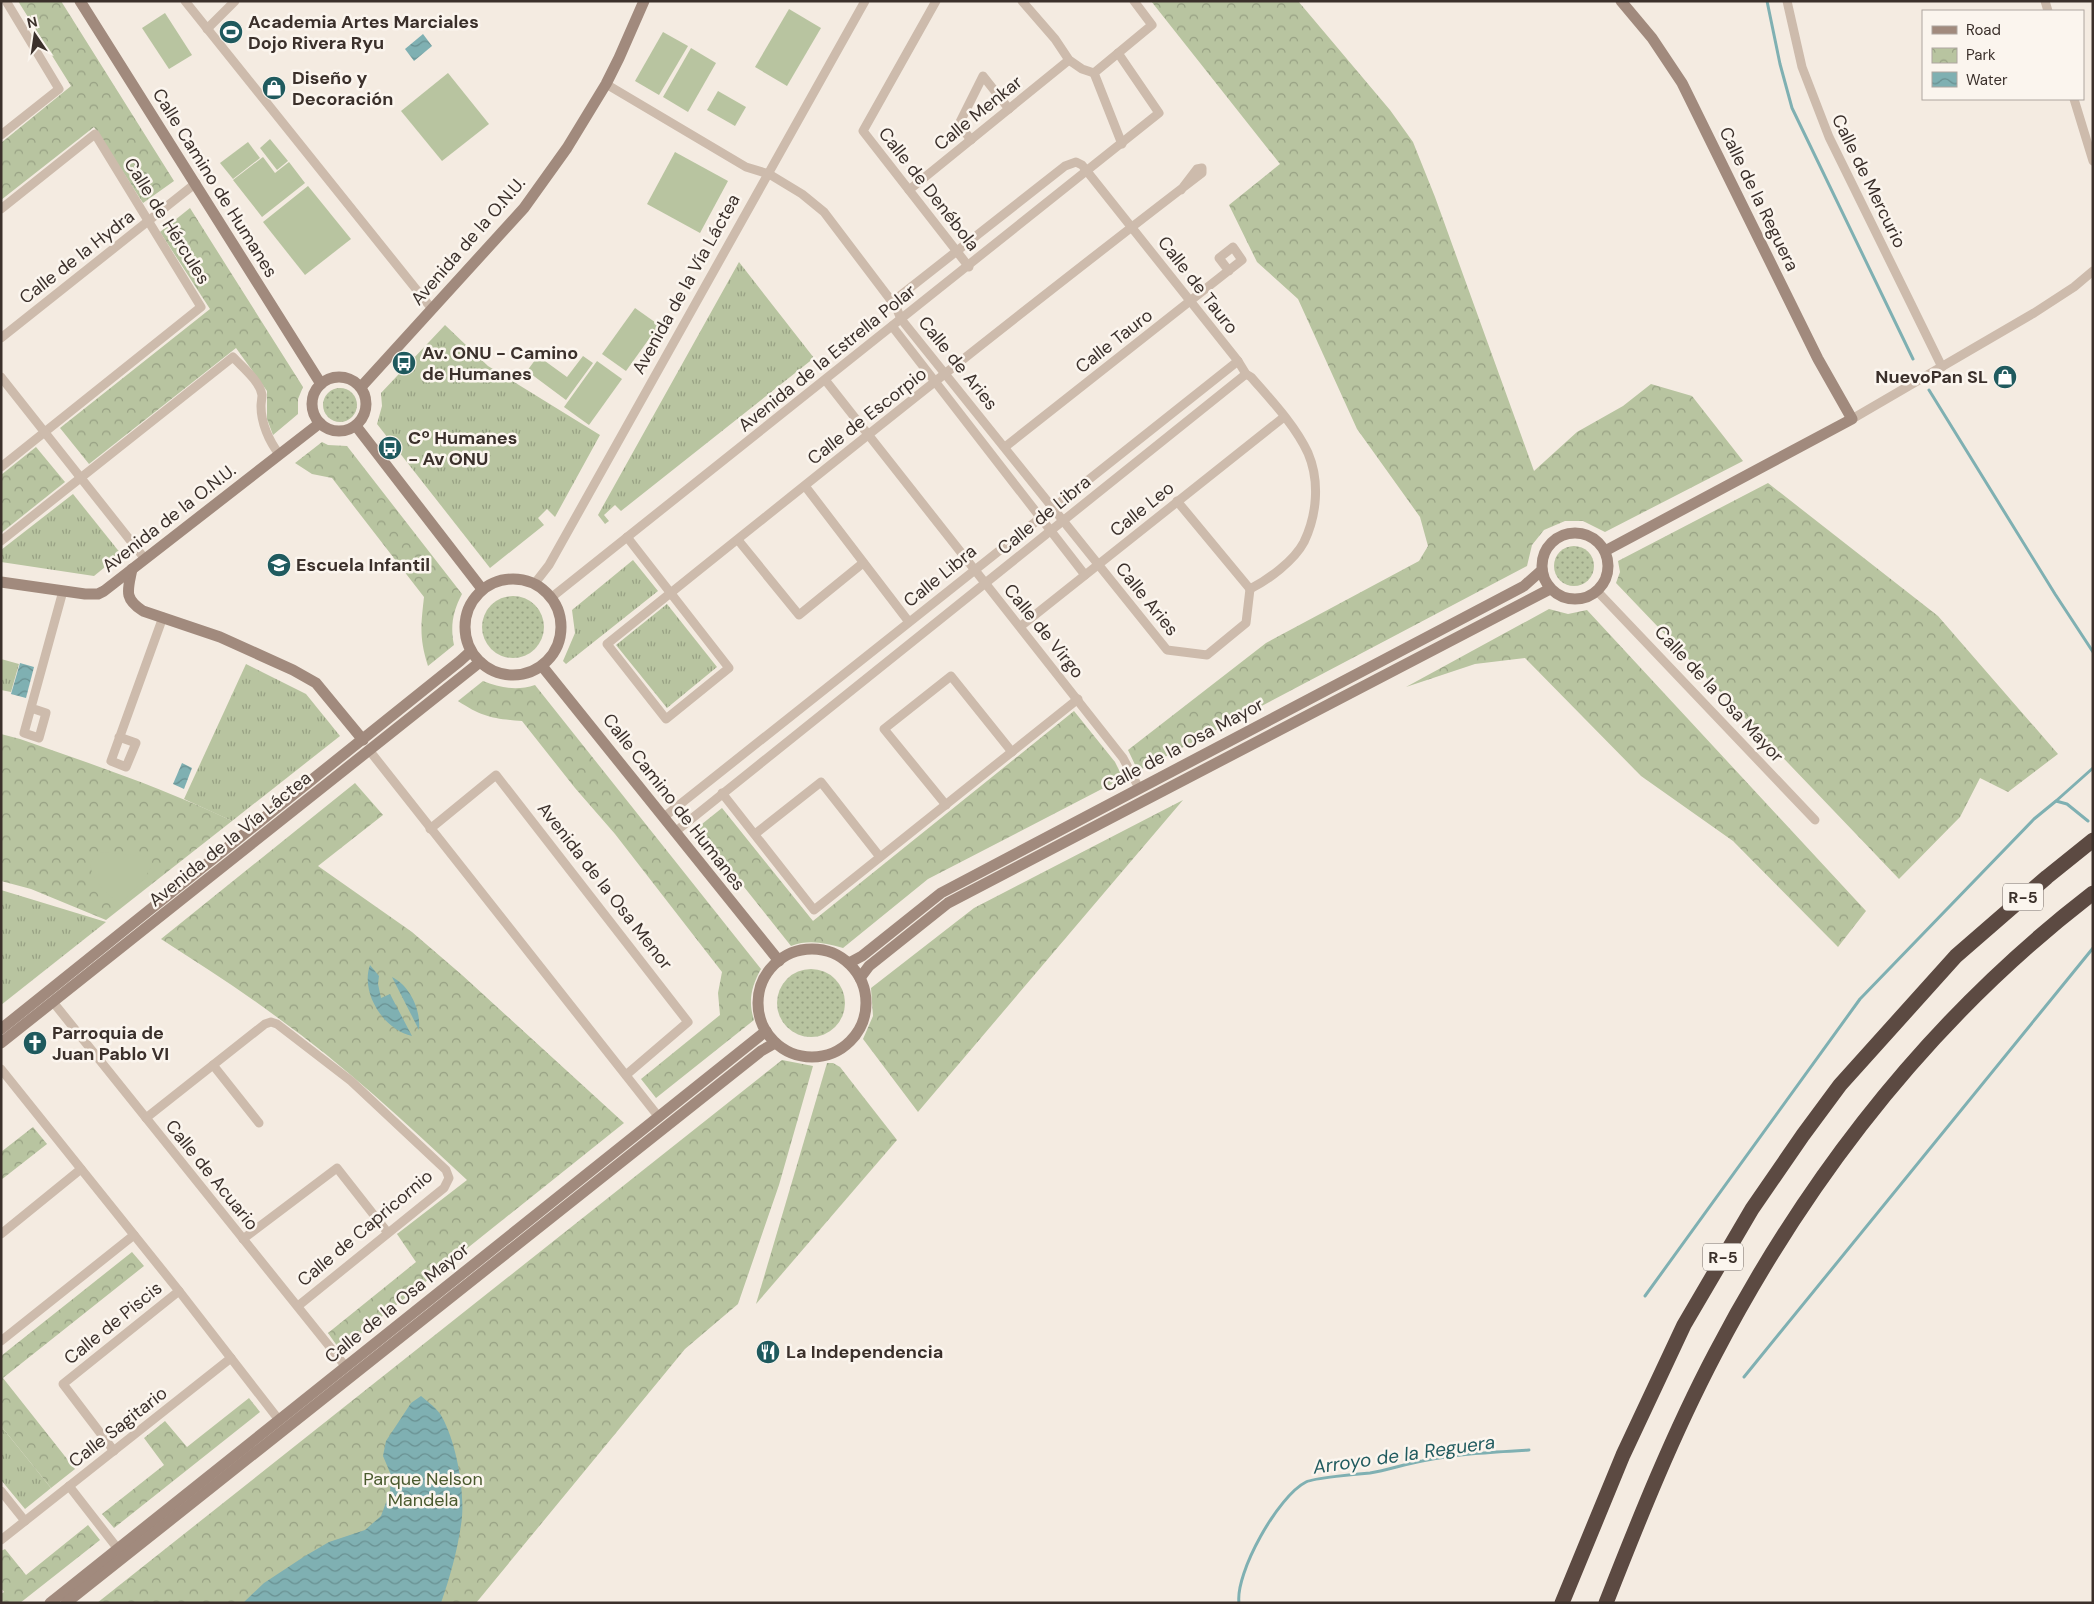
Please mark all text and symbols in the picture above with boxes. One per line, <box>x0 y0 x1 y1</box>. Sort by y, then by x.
north arrow <box>10 10 60 60</box>
place label: Academia Artes Marciales Dojo Rivera Ryu <box>248 10 479 55</box>
legend <box>1922 10 2084 100</box>
text: N <box>25 12 39 32</box>
sports icon: Academia Artes Marciales Dojo Rivera Ryu <box>218 19 244 45</box>
text: Road <box>1966 20 2001 40</box>
text: Park <box>1966 45 1996 65</box>
place label: Diseño y Decoración <box>292 66 393 111</box>
street label: Calle Menkar <box>929 70 1027 156</box>
text: Water <box>1966 70 2008 90</box>
shop icon: Diseño y Decoración <box>261 75 287 101</box>
street label: Calle Camino de Humanes <box>147 84 283 282</box>
street label: Calle de Mercurio <box>1826 110 1912 252</box>
street label: Calle de Denébola <box>873 122 985 256</box>
street label: Calle de la Reguera <box>1714 123 1804 275</box>
street label: Calle de Hércules <box>118 153 216 289</box>
street label: Avenida de la O.N.U. <box>405 172 531 310</box>
street label: Avenida de la Vía Láctea <box>626 190 746 378</box>
street label: Calle de la Hydra <box>15 205 139 309</box>
street label: Calle de Tauro <box>1152 231 1244 339</box>
street label: Avenida de la Estrella Polar <box>733 279 921 437</box>
street label: Calle Tauro <box>1071 303 1157 379</box>
street label: Calle de Aries <box>913 311 1003 415</box>
place label: Av. ONU - Camino de Humanes <box>422 341 578 386</box>
bus stop icon: Av. ONU - Camino de Humanes <box>391 350 417 376</box>
street label: Calle de Escorpio <box>802 362 932 470</box>
shop icon: NuevoPan SL <box>1992 364 2018 390</box>
place label: NuevoPan SL <box>1875 365 1988 389</box>
place label: Cº Humanes - Av ONU <box>408 426 517 471</box>
bus stop icon: Cº Humanes - Av ONU <box>377 435 403 461</box>
street label: Avenida de la O.N.U. <box>97 458 241 578</box>
street label: Calle de Libra <box>992 470 1096 560</box>
street label: Calle Leo <box>1105 476 1179 542</box>
street label: Calle Libra <box>899 539 981 613</box>
school or university icon: Escuela Infantil <box>266 552 292 578</box>
place label: Escuela Infantil <box>296 553 430 577</box>
street label: Calle Aries <box>1110 557 1184 641</box>
street label: Calle de Virgo <box>998 579 1090 683</box>
street label: Calle de la Osa Mayor <box>1649 620 1789 768</box>
street label: Calle de la Osa Mayor <box>1098 692 1268 798</box>
street label: Calle Camino de Humanes <box>597 708 751 896</box>
street label: Avenida de la Vía Láctea <box>144 766 316 912</box>
street label: Avenida de la Osa Menor <box>532 797 678 975</box>
road number: R-5 <box>2003 884 2043 910</box>
place label: Parroquia de Juan Pablo VI <box>52 1021 169 1066</box>
church icon: Parroquia de Juan Pablo VI <box>22 1030 48 1056</box>
street label: Calle de Acuario <box>160 1115 264 1235</box>
street label: Calle de Capricornio <box>292 1164 438 1292</box>
street label: Calle de la Osa Mayor <box>320 1237 474 1369</box>
road number: R-5 <box>1703 1244 1743 1270</box>
street label: Calle de Piscis <box>59 1276 167 1370</box>
restaurant icon: La Independencia <box>755 1339 781 1365</box>
place label: La Independencia <box>786 1340 943 1364</box>
street label: Calle Sagitario <box>64 1381 172 1473</box>
water label: Arroyo de la Reguera <box>1310 1429 1497 1480</box>
park label: Parque Nelson Mandela <box>363 1467 483 1512</box>

